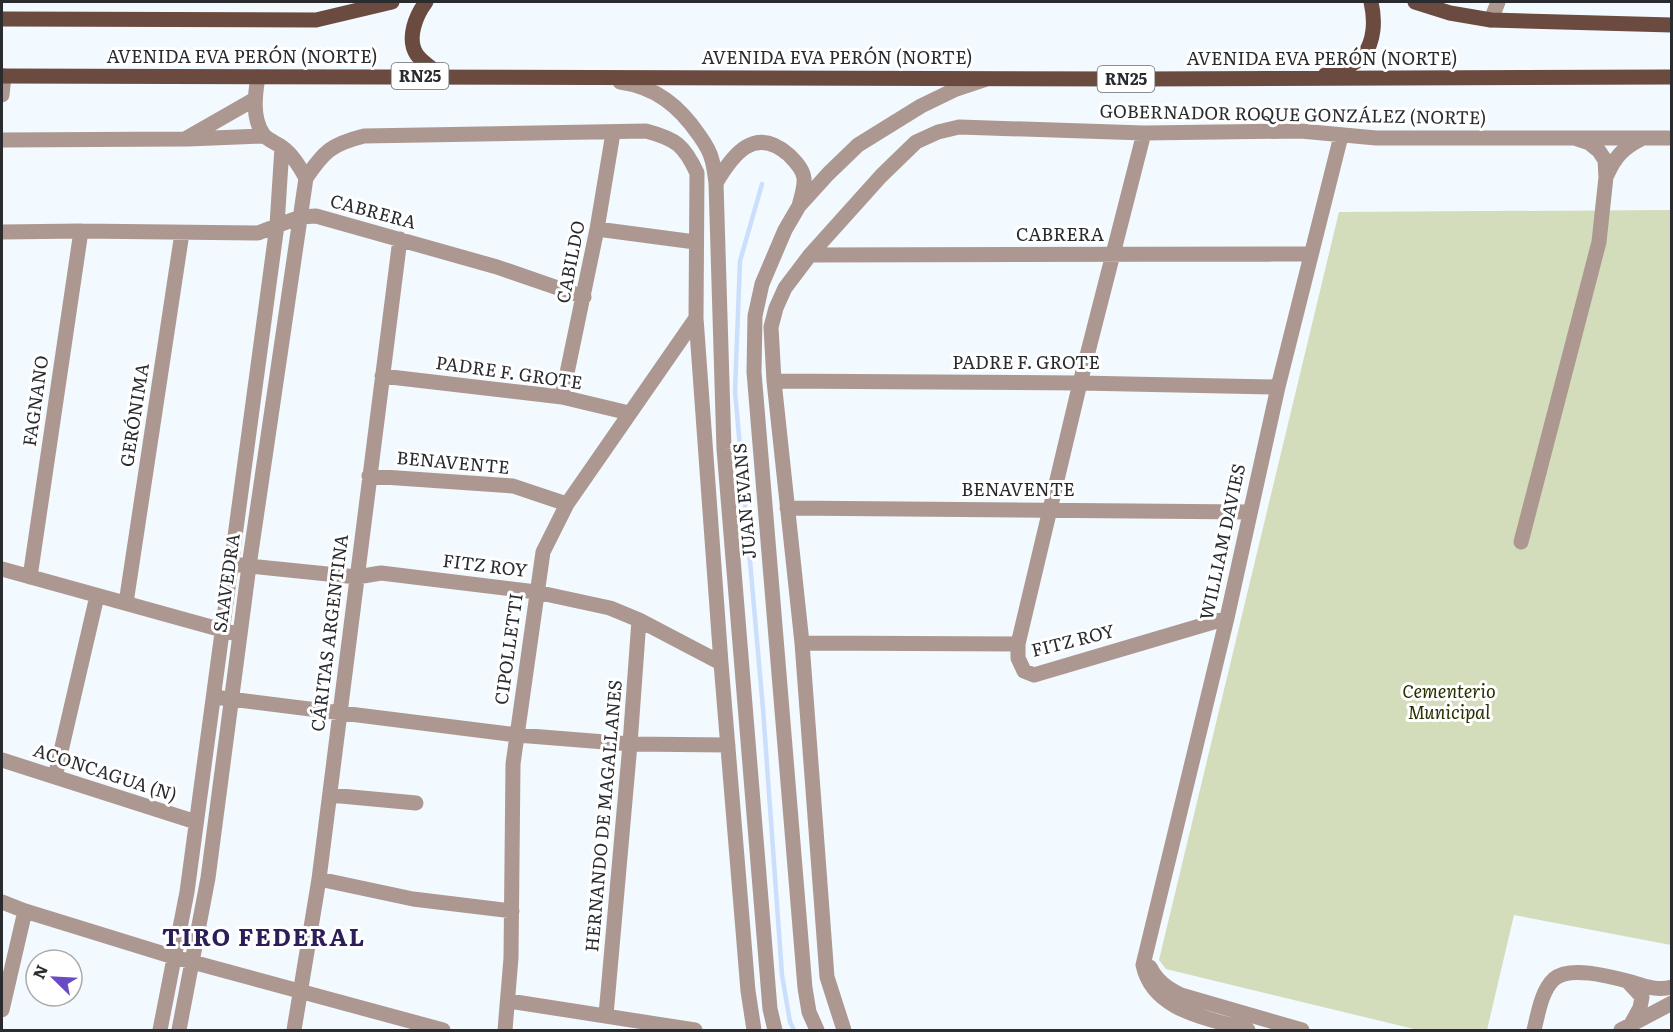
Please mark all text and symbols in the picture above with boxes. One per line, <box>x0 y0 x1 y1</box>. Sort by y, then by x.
street label: AVENIDA EVA PERÓN (NORTE) <box>106 42 378 69</box>
street label: AVENIDA EVA PERÓN (NORTE) <box>701 43 973 70</box>
street label: AVENIDA EVA PERÓN (NORTE) <box>1186 44 1458 71</box>
road number: RN25 <box>392 63 448 89</box>
road number: RN25 <box>1098 66 1154 92</box>
street label: GOBERNADOR ROQUE GONZÁLEZ (NORTE) <box>1099 97 1487 130</box>
street label: CABRERA <box>327 186 419 235</box>
street label: CABILDO <box>548 218 591 305</box>
street label: CABRERA <box>1016 220 1104 247</box>
street label: PADRE F. GROTE <box>434 348 584 395</box>
street label: PADRE F. GROTE <box>952 348 1100 375</box>
street label: FAGNANO <box>15 353 54 448</box>
street label: GERÓNIMA <box>112 361 155 469</box>
street label: JUAN EVANS <box>725 442 762 560</box>
street label: BENAVENTE <box>396 443 511 480</box>
street label: WILLIAM DAVIES <box>1192 461 1251 622</box>
street label: BENAVENTE <box>961 475 1075 502</box>
street label: SAAVEDRA <box>205 532 246 634</box>
street label: CÁRITAS ARGENTINA <box>303 533 354 733</box>
street label: FITZ ROY <box>441 546 529 583</box>
street label: CIPOLLETTI <box>486 591 529 706</box>
street label: FITZ ROY <box>1028 616 1117 663</box>
park label: Cementerio Municipal <box>1402 677 1496 725</box>
street label: HERNANDO DE MAGALLANES <box>577 679 628 953</box>
street label: ACONCAGUA (N) <box>30 736 181 808</box>
district label: TIRO FEDERAL <box>162 918 366 953</box>
north arrow <box>24 948 84 1008</box>
text: N <box>26 960 53 983</box>

